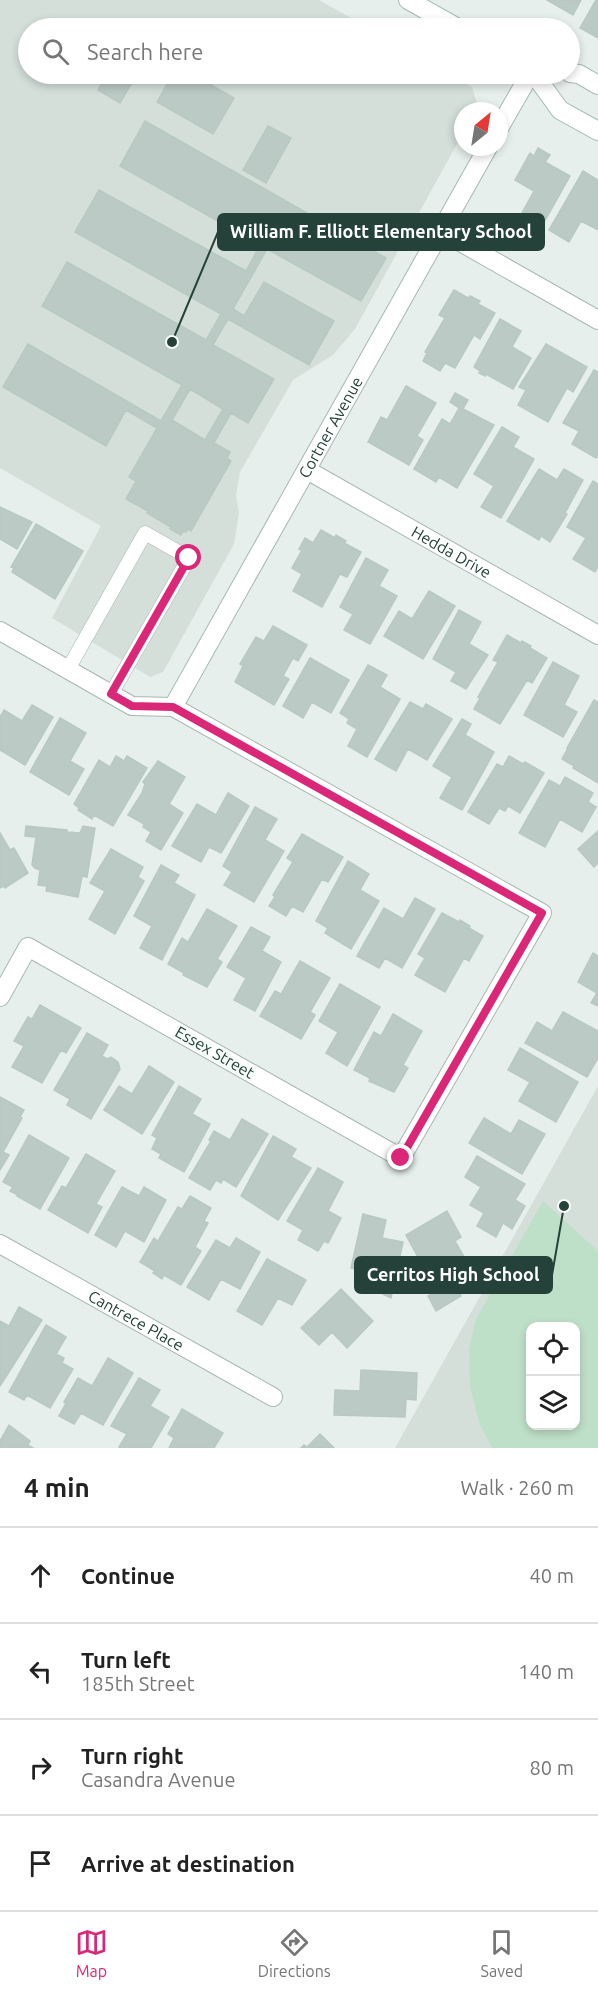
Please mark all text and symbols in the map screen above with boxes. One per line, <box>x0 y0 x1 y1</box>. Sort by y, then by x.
search box <box>18 18 580 84</box>
icon: search <box>39 35 72 68</box>
text: Search here <box>87 39 203 64</box>
north arrow <box>454 102 508 156</box>
callout: William F. Elliott Elementary School <box>218 214 544 250</box>
text: William F. Elliott Elementary School <box>230 221 532 241</box>
street label: Cortner Avenue <box>295 373 366 481</box>
street label: Hedda Drive <box>408 522 494 582</box>
route start <box>175 544 201 570</box>
street label: Essex Street <box>172 1022 258 1082</box>
route end <box>387 1144 413 1170</box>
callout: Cerritos High School <box>355 1257 552 1293</box>
text: Cerritos High School <box>367 1264 540 1284</box>
street label: Cantrece Place <box>85 1286 187 1354</box>
map controls <box>526 1322 580 1430</box>
button: locate <box>526 1322 580 1376</box>
button: layers <box>526 1376 580 1430</box>
text: 4 min <box>24 1473 90 1502</box>
text: Walk · 260 m <box>461 1476 574 1499</box>
icon: ahead <box>24 1559 57 1592</box>
text: Continue <box>81 1563 175 1588</box>
text: 40 m <box>530 1564 574 1587</box>
text: Turn left <box>81 1647 171 1672</box>
icon: left <box>24 1655 57 1688</box>
text: 140 m <box>518 1660 574 1683</box>
text: 185th Street <box>81 1672 195 1695</box>
text: Turn right <box>81 1743 183 1768</box>
icon: right <box>24 1751 57 1784</box>
text: 80 m <box>530 1756 574 1779</box>
text: Casandra Avenue <box>81 1768 235 1791</box>
icon: arrive <box>24 1847 57 1880</box>
text: Arrive at destination <box>81 1851 295 1876</box>
tab: Map <box>75 1926 108 1980</box>
tab: Directions <box>258 1926 331 1980</box>
tab: Saved <box>481 1926 523 1980</box>

